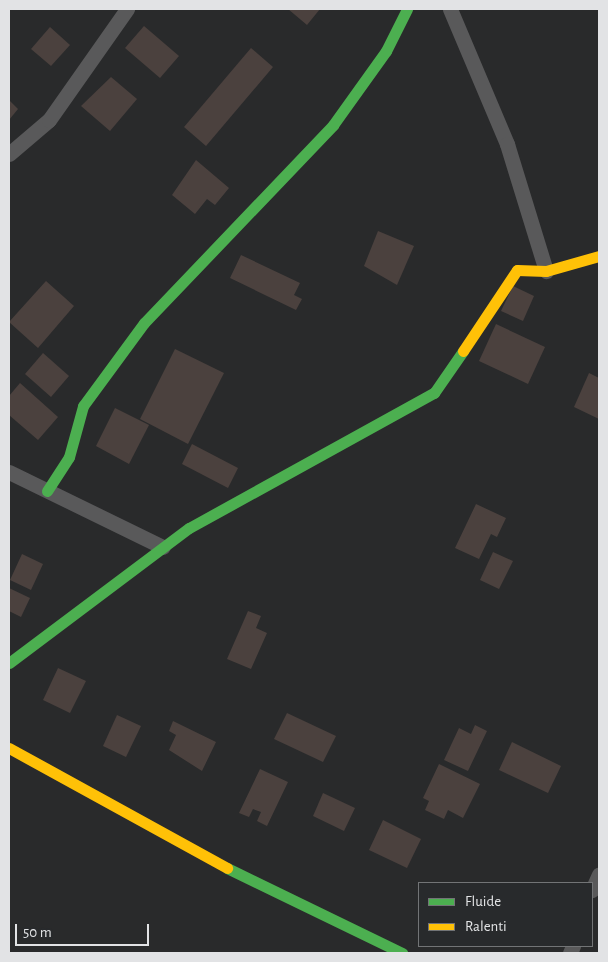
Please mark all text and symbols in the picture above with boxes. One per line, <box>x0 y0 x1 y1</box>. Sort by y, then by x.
legend <box>418 882 593 947</box>
text: Fluide <box>465 894 501 909</box>
scale bar <box>18 914 151 946</box>
text: Ralenti <box>465 919 507 934</box>
text: 50 m <box>23 925 52 940</box>

